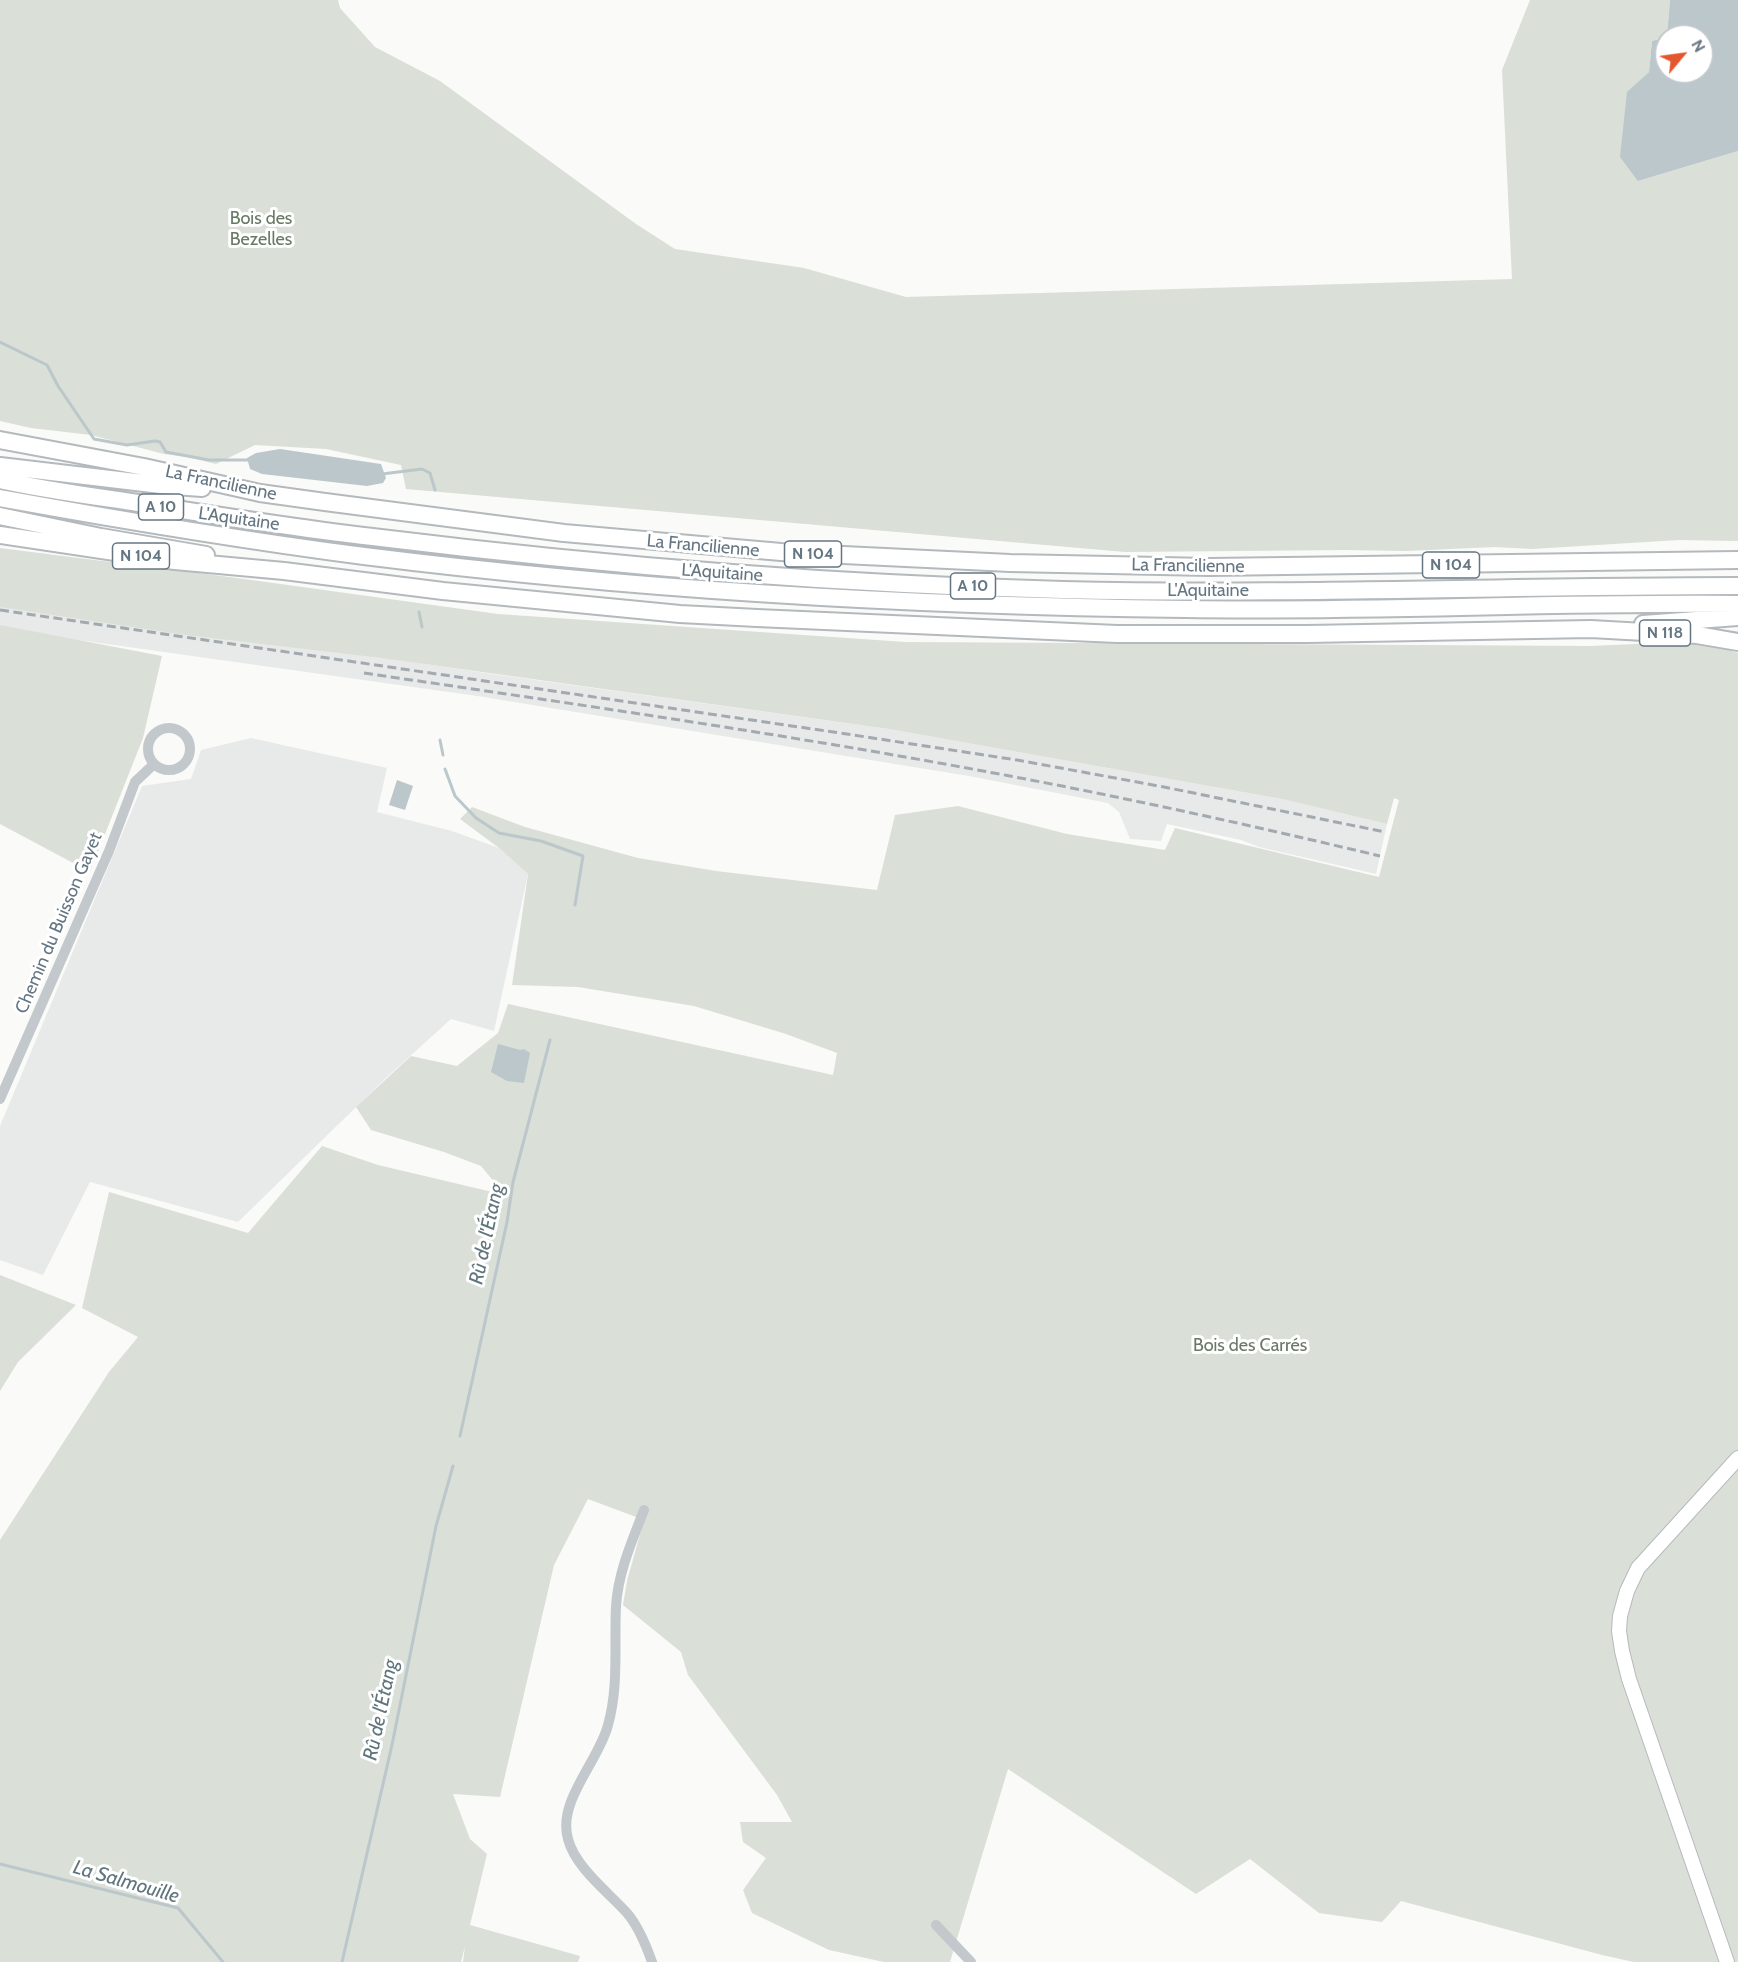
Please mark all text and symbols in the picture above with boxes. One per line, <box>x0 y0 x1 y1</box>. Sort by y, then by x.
north arrow <box>1654 24 1714 84</box>
text: N <box>1687 36 1709 56</box>
park label: Bois des Bezelles <box>230 208 292 250</box>
street label: La Francilienne <box>163 461 279 505</box>
road number: A 10 <box>138 494 184 520</box>
street label: L'Aquitaine <box>197 503 281 535</box>
street label: La Francilienne <box>646 530 760 562</box>
road number: N 104 <box>784 541 842 567</box>
road number: N 104 <box>112 543 170 569</box>
road number: N 104 <box>1422 552 1480 578</box>
street label: La Francilienne <box>1131 554 1245 578</box>
street label: L'Aquitaine <box>681 559 763 587</box>
road number: A 10 <box>950 573 996 599</box>
street label: L'Aquitaine <box>1167 580 1249 602</box>
road number: N 118 <box>1640 620 1690 646</box>
street label: Chemin du Buisson Gayet <box>11 829 107 1017</box>
water label: Rû de l'Étang <box>465 1181 509 1287</box>
park label: Bois des Carrés <box>1193 1335 1307 1357</box>
water label: Rû de l'Étang <box>359 1657 403 1763</box>
water label: La Salmouille <box>70 1855 182 1909</box>

